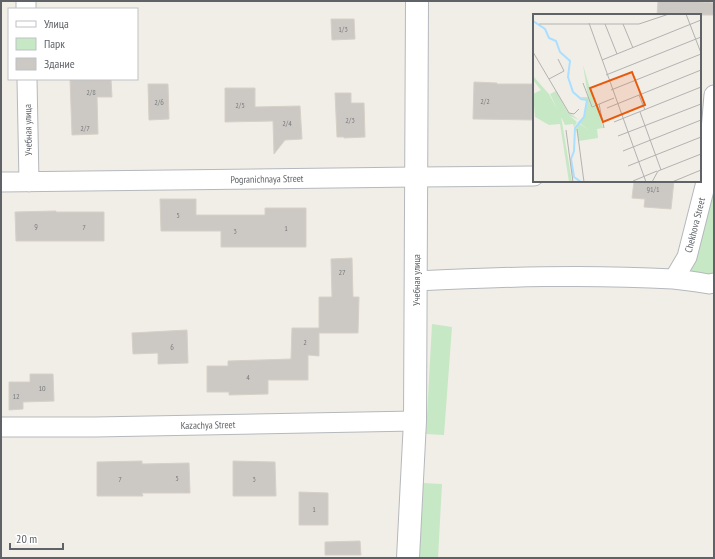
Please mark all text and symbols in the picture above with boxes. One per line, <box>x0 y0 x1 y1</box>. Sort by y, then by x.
legend <box>8 8 138 80</box>
inset map <box>533 14 701 182</box>
text: Улица <box>44 16 69 31</box>
house number: 1/3 <box>338 24 348 34</box>
text: Парк <box>44 36 65 51</box>
text: Здание <box>44 56 75 71</box>
house number: 2/8 <box>86 87 96 97</box>
house number: 2/2 <box>480 96 490 106</box>
house number: 2/6 <box>154 97 164 107</box>
house number: 2/5 <box>235 100 245 110</box>
street label: Учебная улица <box>21 104 35 156</box>
house number: 2/3 <box>345 115 355 125</box>
house number: 2/4 <box>282 118 292 128</box>
house number: 2/7 <box>80 123 90 133</box>
street label: Pogranichnaya Street <box>230 172 304 186</box>
house number: 91/1 <box>646 184 660 194</box>
street label: Chekhova Street <box>682 196 708 254</box>
house number: 5 <box>176 210 180 220</box>
house number: 9 <box>34 221 38 231</box>
house number: 7 <box>82 222 86 232</box>
house number: 1 <box>284 223 288 233</box>
house number: 3 <box>233 226 237 236</box>
street label: Учебная улица <box>410 254 423 306</box>
house number: 27 <box>338 267 346 277</box>
house number: 2 <box>303 337 307 347</box>
house number: 6 <box>170 342 174 352</box>
house number: 4 <box>246 372 250 382</box>
house number: 10 <box>38 383 46 393</box>
house number: 12 <box>12 391 20 401</box>
street label: Kazachya Street <box>180 418 236 432</box>
house number: 5 <box>175 473 179 483</box>
house number: 7 <box>118 474 122 484</box>
house number: 3 <box>252 474 256 484</box>
house number: 1 <box>312 504 316 514</box>
scale bar <box>10 525 63 551</box>
text: 20 m <box>16 531 37 546</box>

